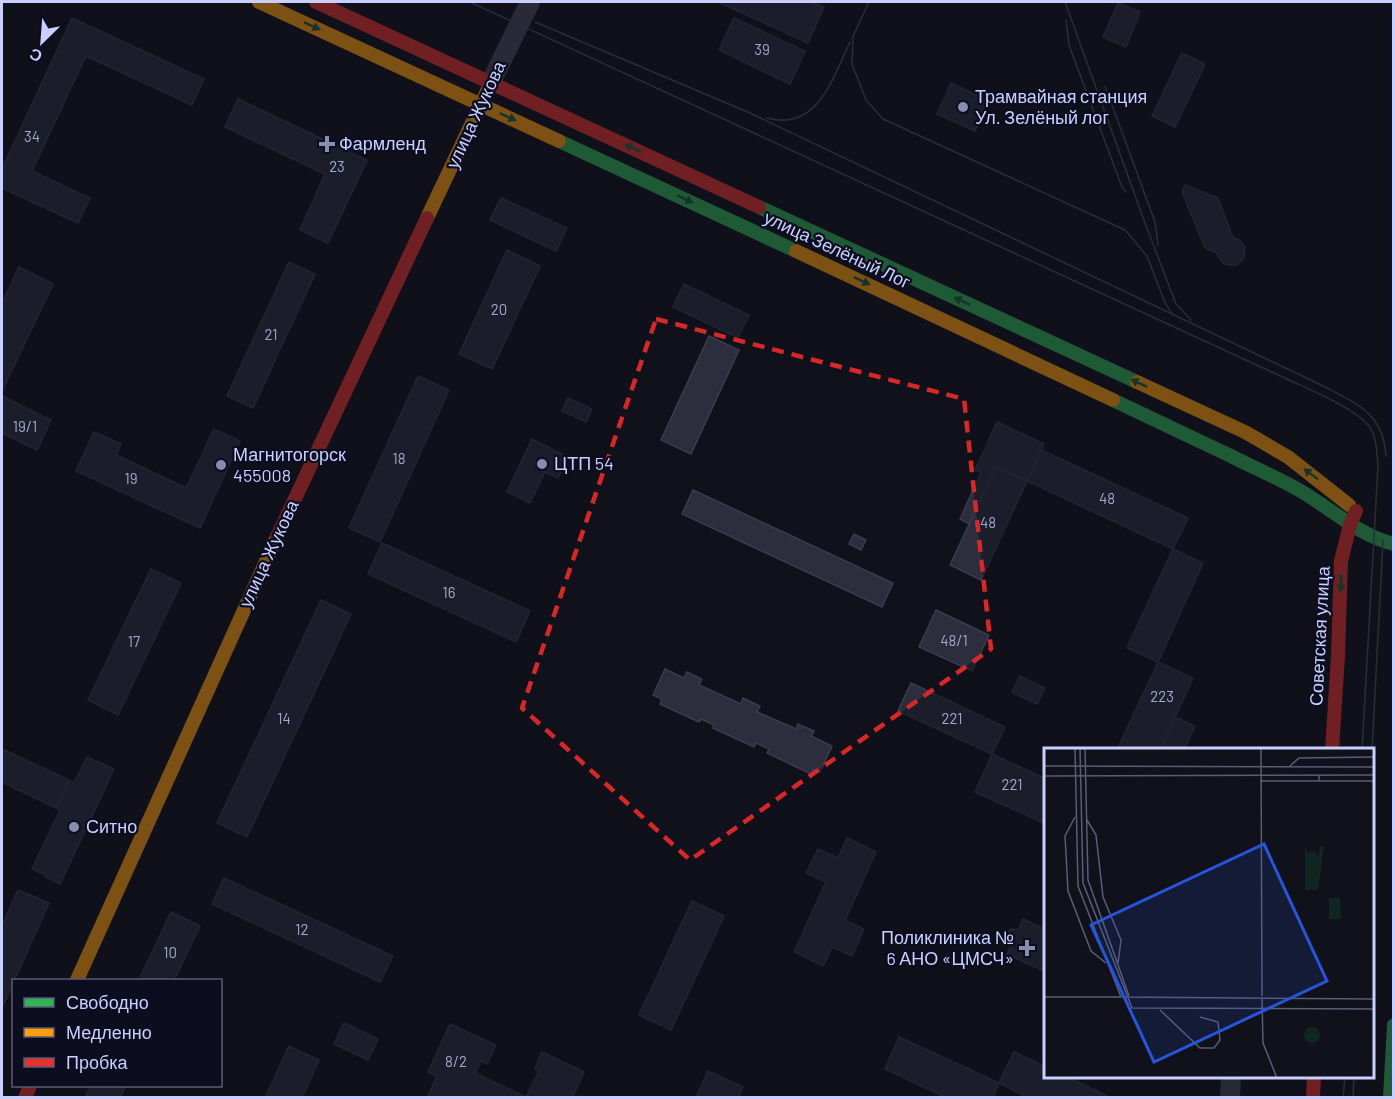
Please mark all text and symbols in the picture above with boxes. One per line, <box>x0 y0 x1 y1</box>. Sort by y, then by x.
north arrow <box>12 12 72 72</box>
one-way arrow <box>303 22 320 31</box>
house number: 39 <box>754 40 770 58</box>
text: С <box>26 45 45 67</box>
street label: улица Жукова <box>441 56 510 172</box>
place label: Трамвайная станция Ул. Зелёный лог <box>975 85 1147 128</box>
marker: Трамвайная станция Ул. Зелёный лог <box>956 100 970 114</box>
one-way arrow <box>499 112 516 121</box>
house number: 34 <box>24 127 40 145</box>
place label: Фармленд <box>339 132 427 154</box>
marker: Фармленд <box>320 137 334 151</box>
one-way arrow <box>624 143 642 153</box>
house number: 23 <box>329 157 345 175</box>
one-way arrow <box>676 194 694 204</box>
street label: улица Зелёный Лог <box>761 206 914 293</box>
one-way arrow <box>853 276 871 286</box>
one-way arrow <box>954 296 971 305</box>
house number: 20 <box>491 300 507 318</box>
house number: 21 <box>264 325 278 343</box>
one-way arrow <box>1131 378 1148 387</box>
house number: 19/1 <box>13 417 37 435</box>
place label: Магнитогорск 455008 <box>233 443 346 486</box>
house number: 18 <box>392 449 406 467</box>
place label: ЦТП 54 <box>554 452 614 474</box>
marker: ЦТП 54 <box>535 457 549 471</box>
marker: Магнитогорск 455008 <box>214 458 228 472</box>
one-way arrow <box>1304 468 1320 480</box>
house number: 19 <box>124 469 138 487</box>
house number: 48 <box>1099 489 1115 507</box>
street label: улица Жукова <box>234 495 303 611</box>
house number: 48 <box>980 513 996 531</box>
street label: Советская улица <box>1304 565 1334 706</box>
one-way arrow <box>1336 573 1345 592</box>
house number: 16 <box>443 583 455 601</box>
house number: 48/1 <box>940 631 968 649</box>
house number: 17 <box>128 632 140 650</box>
house number: 223 <box>1150 687 1174 705</box>
house number: 14 <box>277 709 291 727</box>
house number: 221 <box>941 709 963 727</box>
inset map <box>1044 748 1374 1078</box>
house number: 221 <box>1001 775 1023 793</box>
place label: Ситно <box>86 815 137 837</box>
marker: Ситно <box>67 820 81 834</box>
house number: 12 <box>295 920 309 938</box>
place label: Поликлиника № 6 АНО «ЦМСЧ» <box>881 926 1014 969</box>
marker: Поликлиника № 6 АНО «ЦМСЧ» <box>1018 939 1036 957</box>
house number: 10 <box>163 943 177 961</box>
legend <box>12 979 222 1087</box>
text: Свободно <box>66 991 149 1013</box>
text: Медленно <box>66 1021 152 1043</box>
text: Пробка <box>66 1051 129 1073</box>
house number: 8/2 <box>445 1052 467 1070</box>

